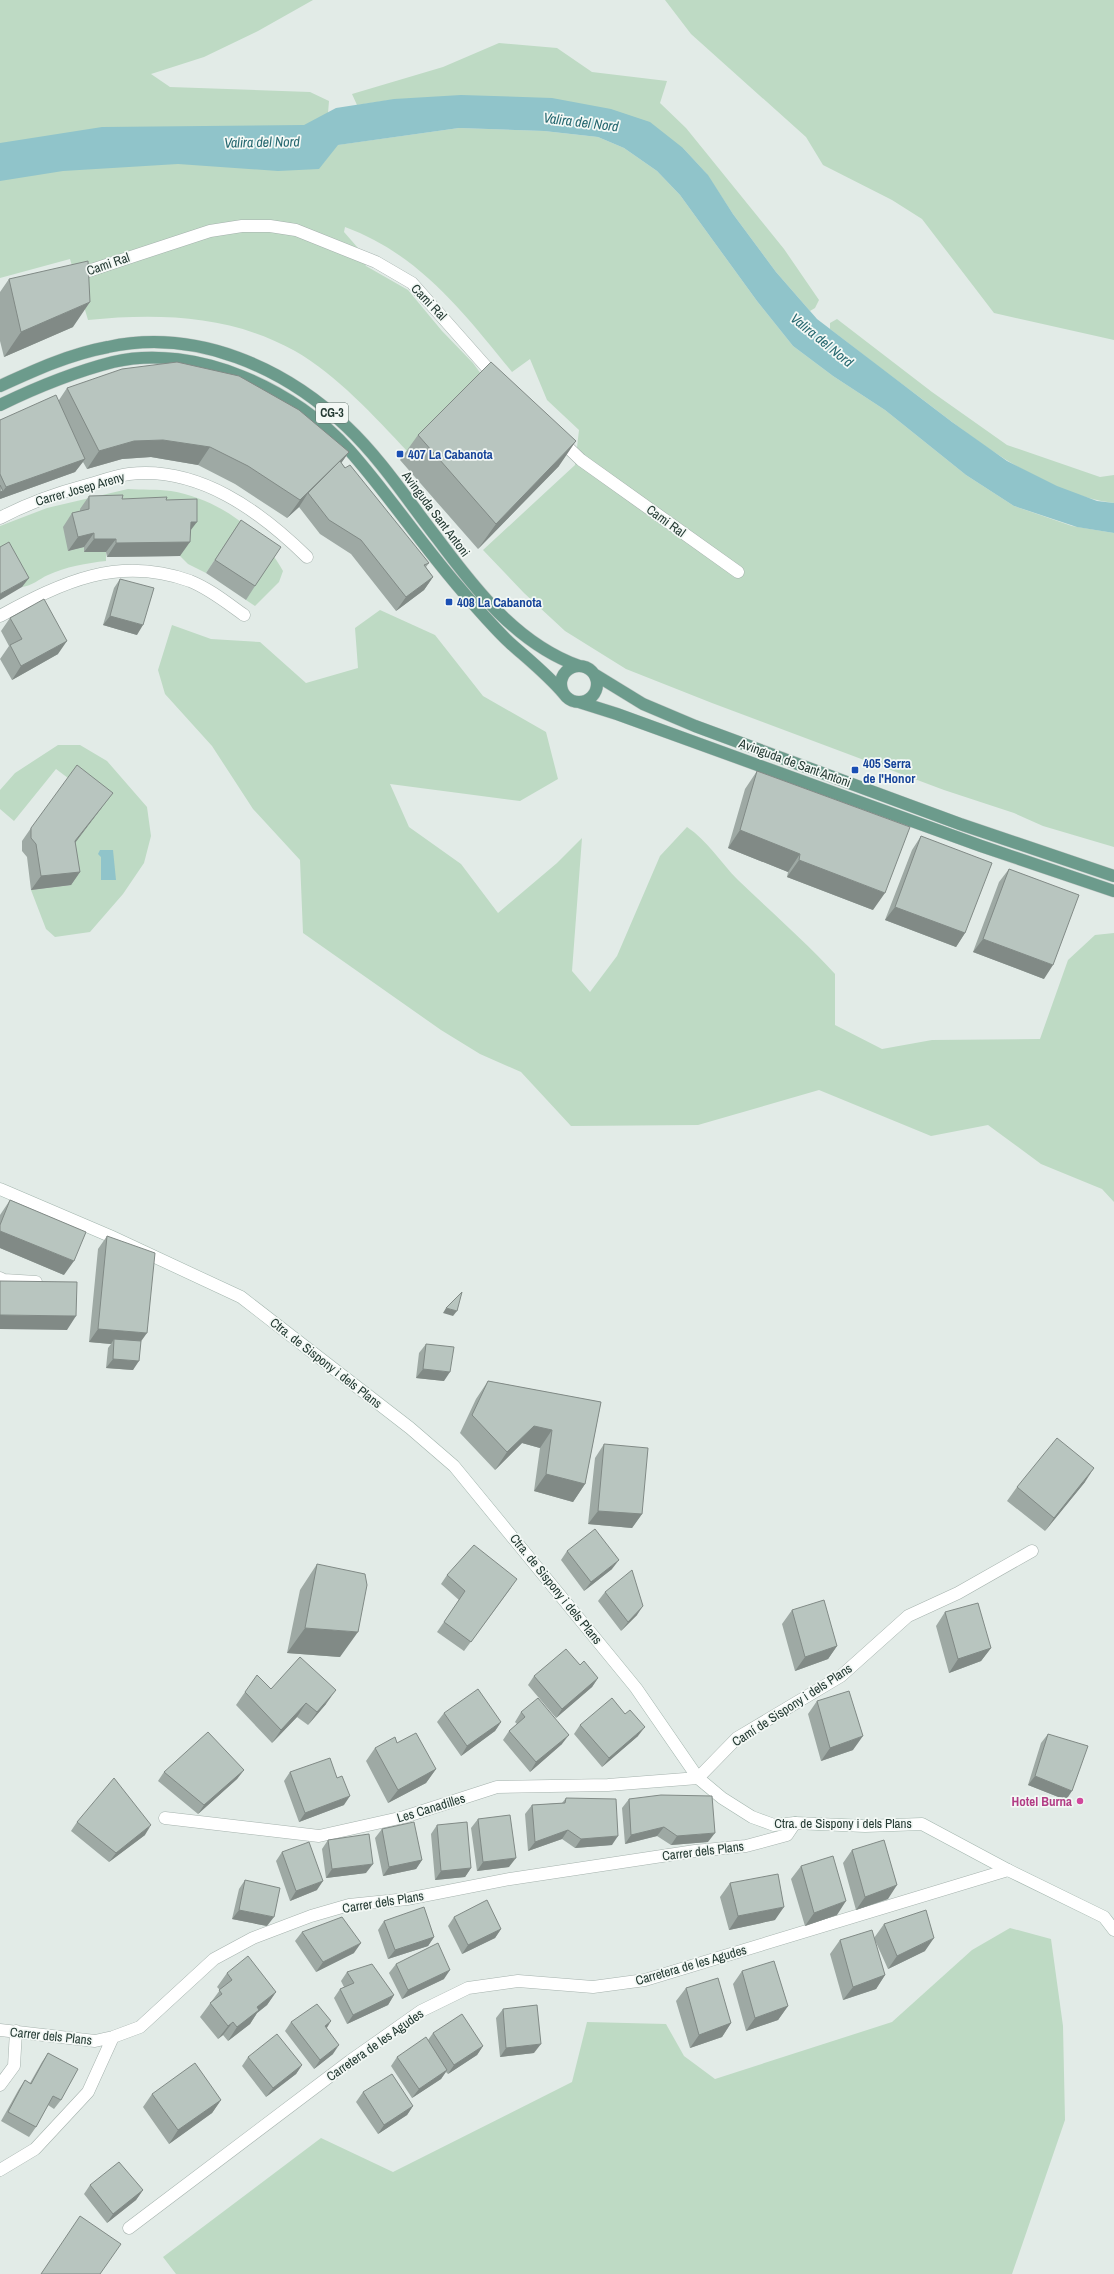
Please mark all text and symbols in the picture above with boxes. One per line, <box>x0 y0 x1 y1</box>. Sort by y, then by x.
water label: Valira del Nord <box>542 108 620 136</box>
water label: Valira del Nord <box>224 132 301 152</box>
street label: Cami Ral <box>84 249 132 279</box>
street label: Cami Ral <box>407 280 451 324</box>
water label: Valira del Nord <box>787 309 857 371</box>
road number: CG-3 <box>316 403 348 423</box>
place label: 407 La Cabanota <box>408 446 493 463</box>
marker: 407 La Cabanota <box>395 449 405 459</box>
street label: Avinguda Sant Antoni <box>398 467 474 560</box>
street label: Carrer Josep Areny <box>34 468 127 510</box>
street label: Cami Ral <box>643 501 689 541</box>
place label: 408 La Cabanota <box>457 594 542 611</box>
marker: 408 La Cabanota <box>444 597 454 607</box>
street label: Avinguda de Sant Antoni <box>736 735 853 791</box>
place label: 405 Serra de l'Honor <box>863 755 916 787</box>
marker: 405 Serra de l'Honor <box>850 765 860 775</box>
street label: Ctra. de Sispony i dels Plans <box>267 1314 385 1412</box>
street label: Ctra. de Sispony i dels Plans <box>506 1530 606 1648</box>
street label: Camí de Sispony i dels Plans <box>729 1660 855 1750</box>
street label: Les Canadilles <box>395 1790 467 1826</box>
place label: Hotel Burna <box>1012 1793 1072 1810</box>
marker: Hotel Burna <box>1075 1796 1085 1806</box>
street label: Ctra. de Sispony i dels Plans <box>774 1815 912 1832</box>
street label: Carrer dels Plans <box>661 1838 745 1864</box>
street label: Carrer dels Plans <box>341 1887 425 1917</box>
street label: Carretera de les Agudes <box>633 1941 749 1989</box>
street label: Carretera de les Agudes <box>323 2005 427 2085</box>
street label: Carrer dels Plans <box>9 2023 93 2049</box>

